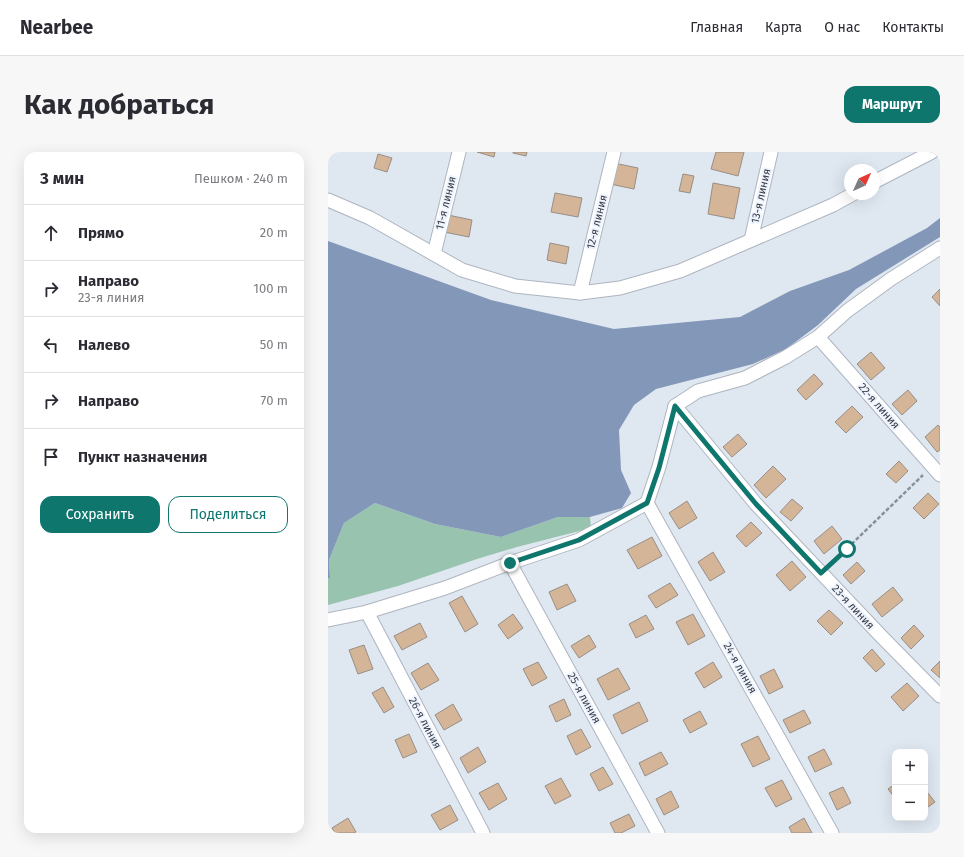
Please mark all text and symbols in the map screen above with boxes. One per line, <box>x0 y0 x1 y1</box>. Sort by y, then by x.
text: Nearbee <box>20 16 93 39</box>
text: Главная <box>690 19 743 36</box>
text: Карта <box>765 19 802 36</box>
text: О нас <box>824 19 860 36</box>
text: Контакты <box>882 19 944 36</box>
button: Маршрут <box>844 86 940 123</box>
text: Как добраться <box>24 88 214 121</box>
north arrow <box>844 164 880 200</box>
street label: 13-я линия <box>748 167 774 225</box>
text: 3 мин <box>40 168 84 189</box>
text: Пешком · 240 m <box>194 171 288 186</box>
street label: 11-я линия <box>433 175 459 231</box>
street label: 12-я линия <box>584 193 610 251</box>
icon: ahead <box>40 222 62 244</box>
text: Прямо <box>78 224 124 242</box>
text: 20 m <box>260 225 288 240</box>
text: Направо <box>78 272 139 290</box>
icon: right <box>40 278 62 300</box>
text: 100 m <box>253 281 288 296</box>
text: 23-я линия <box>78 290 144 305</box>
icon: left <box>40 334 62 356</box>
text: Налево <box>78 336 130 354</box>
text: 50 m <box>260 337 288 352</box>
street label: 22-я линия <box>856 381 902 431</box>
icon: right <box>40 390 62 412</box>
text: Направо <box>78 392 139 410</box>
text: 70 m <box>261 393 288 408</box>
icon: arrive <box>40 446 62 468</box>
text: Пункт назначения <box>78 448 207 466</box>
button: Сохранить <box>40 496 160 533</box>
button: Поделиться <box>168 496 288 533</box>
route start <box>838 540 856 558</box>
route end <box>501 554 519 572</box>
street label: 23-я линия <box>829 582 877 632</box>
street label: 24-я линия <box>721 640 759 696</box>
street label: 25-я линия <box>565 670 603 726</box>
street label: 26-я линия <box>406 695 444 751</box>
map controls <box>892 749 928 821</box>
button: + <box>892 749 928 785</box>
button: − <box>892 785 928 821</box>

